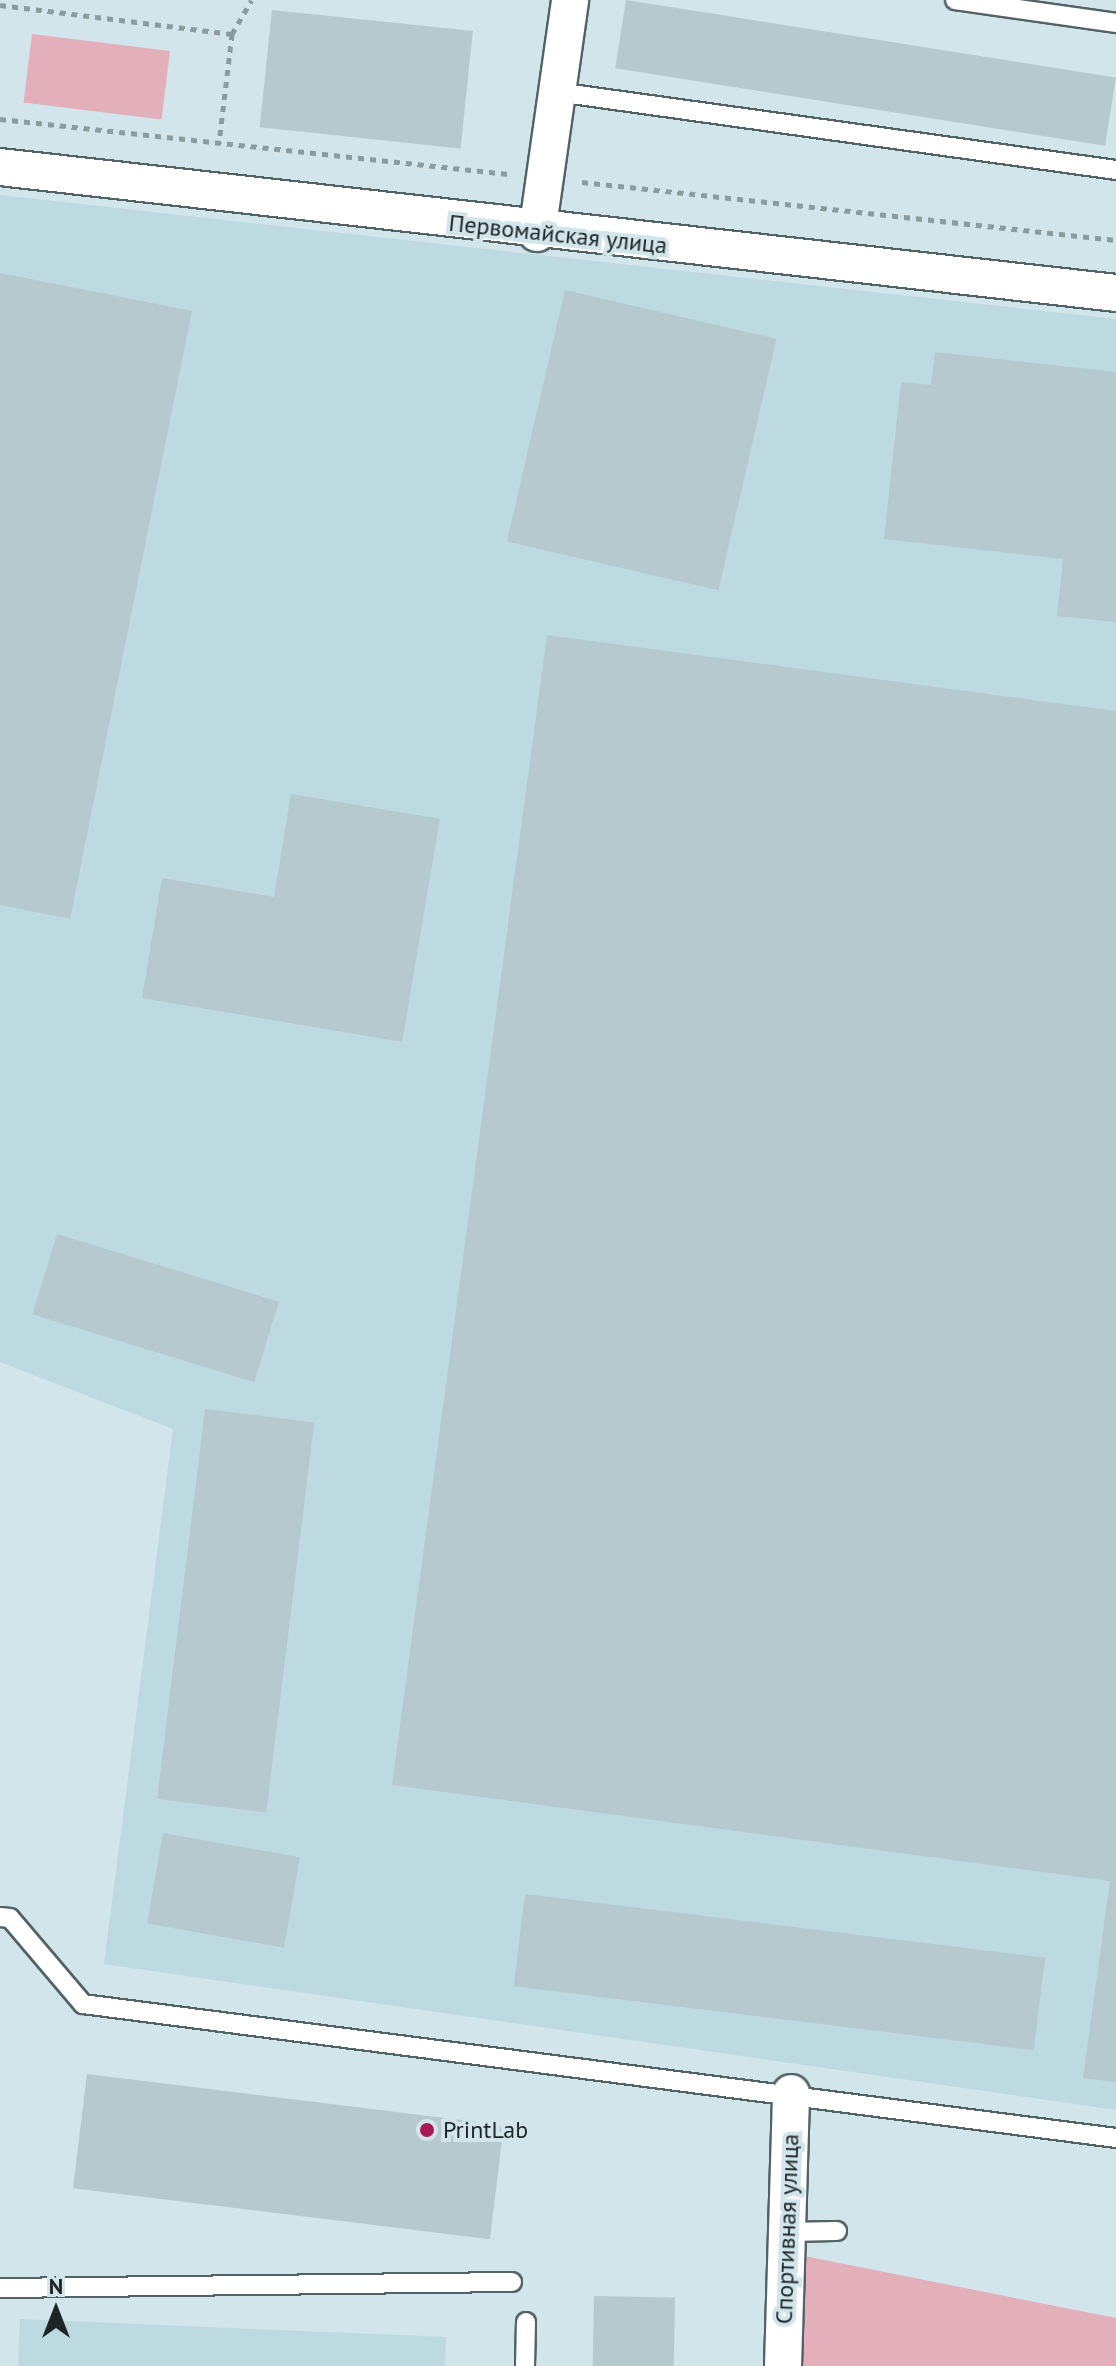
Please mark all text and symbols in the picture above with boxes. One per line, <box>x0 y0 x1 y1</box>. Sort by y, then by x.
street label: Первомайская улица <box>447 208 669 260</box>
place label: PrintLab <box>443 2116 528 2144</box>
marker: PrintLab <box>418 2121 436 2139</box>
street label: Спортивная улица <box>769 2133 805 2325</box>
north arrow <box>16 2270 96 2350</box>
text: N <box>49 2272 63 2300</box>

